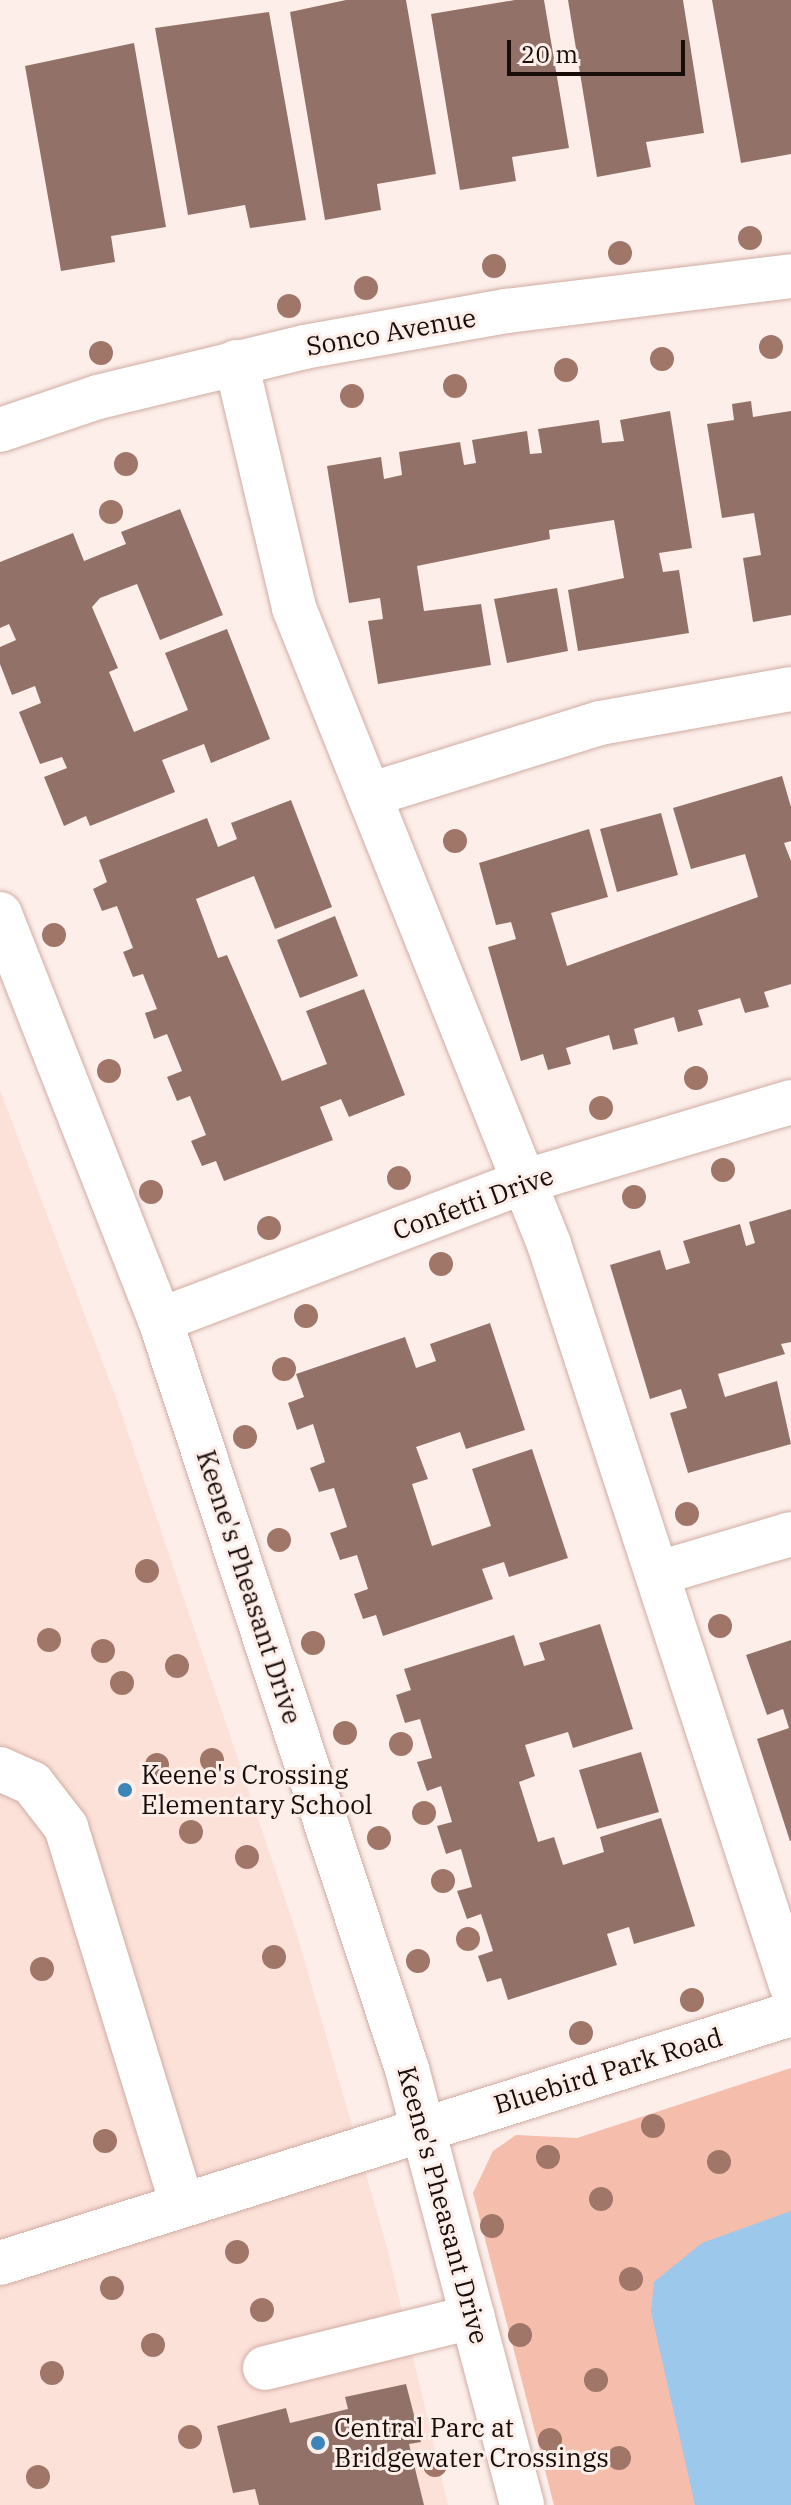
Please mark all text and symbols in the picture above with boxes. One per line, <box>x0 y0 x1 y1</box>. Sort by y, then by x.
scale bar <box>511 24 689 74</box>
text: 20 m <box>521 38 578 70</box>
street label: Sonco Avenue <box>304 302 478 362</box>
street label: Confetti Drive <box>388 1160 558 1246</box>
street label: Keene's Pheasant Drive <box>190 1446 308 1728</box>
place label: Keene's Crossing Elementary School <box>141 1759 373 1820</box>
marker: Keene's Crossing Elementary School <box>116 1781 134 1799</box>
street label: Bluebird Park Road <box>490 2021 726 2121</box>
street label: Keene's Pheasant Drive <box>391 2063 495 2347</box>
place label: Central Parc at Bridgewater Crossings <box>334 2412 609 2474</box>
marker: Central Parc at Bridgewater Crossings <box>309 2434 327 2452</box>

